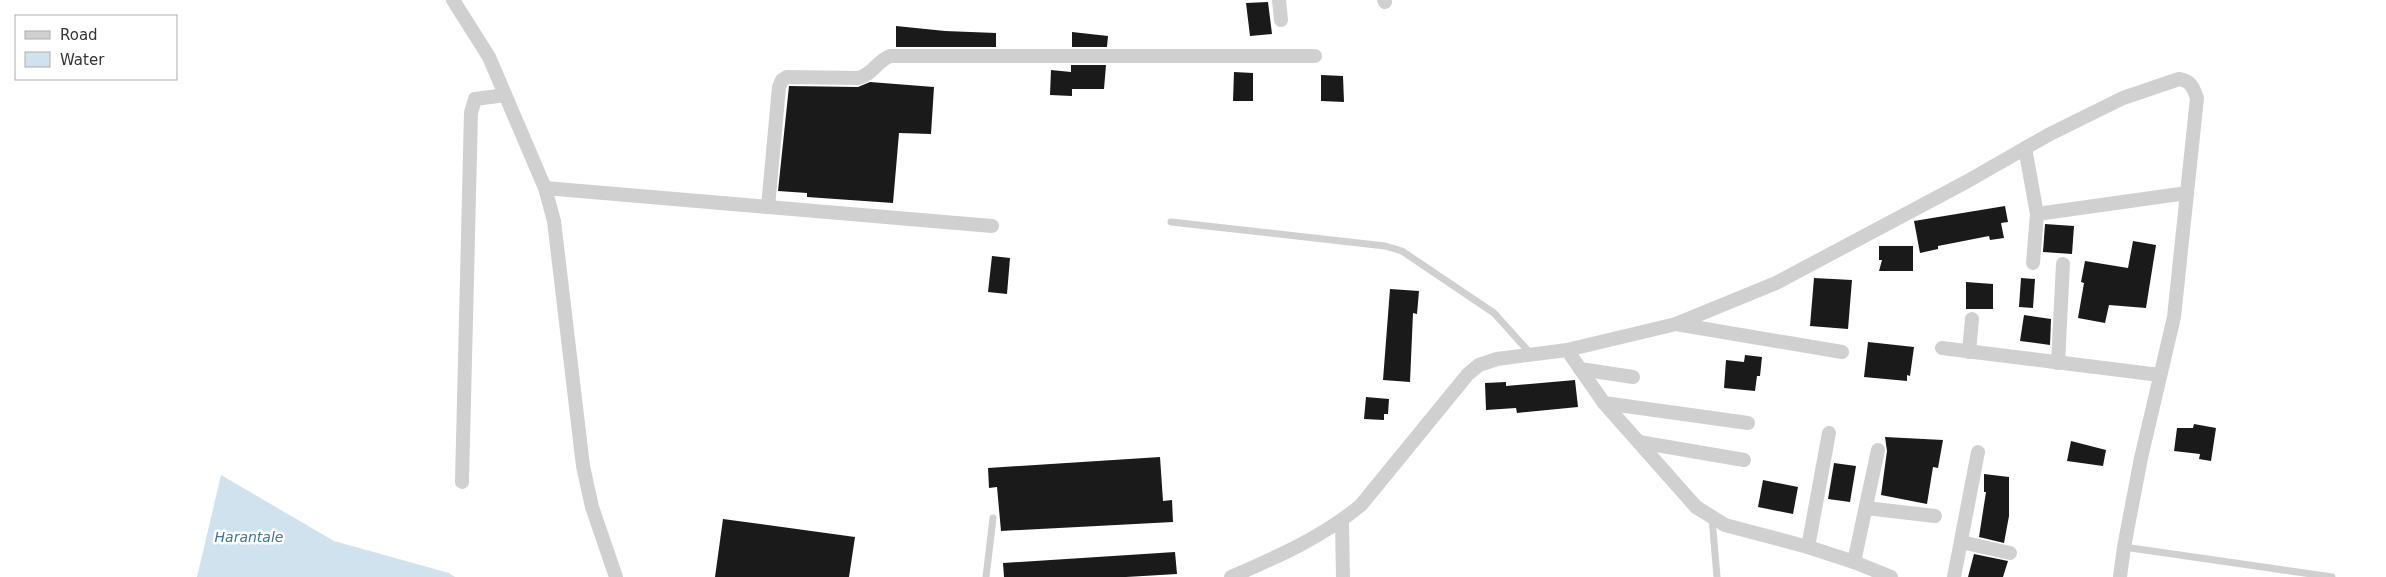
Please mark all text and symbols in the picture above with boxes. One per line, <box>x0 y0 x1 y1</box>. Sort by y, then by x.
legend <box>15 15 178 80</box>
text: Road <box>60 26 98 44</box>
text: Water <box>60 51 105 69</box>
water label: Harantale <box>215 529 283 545</box>

